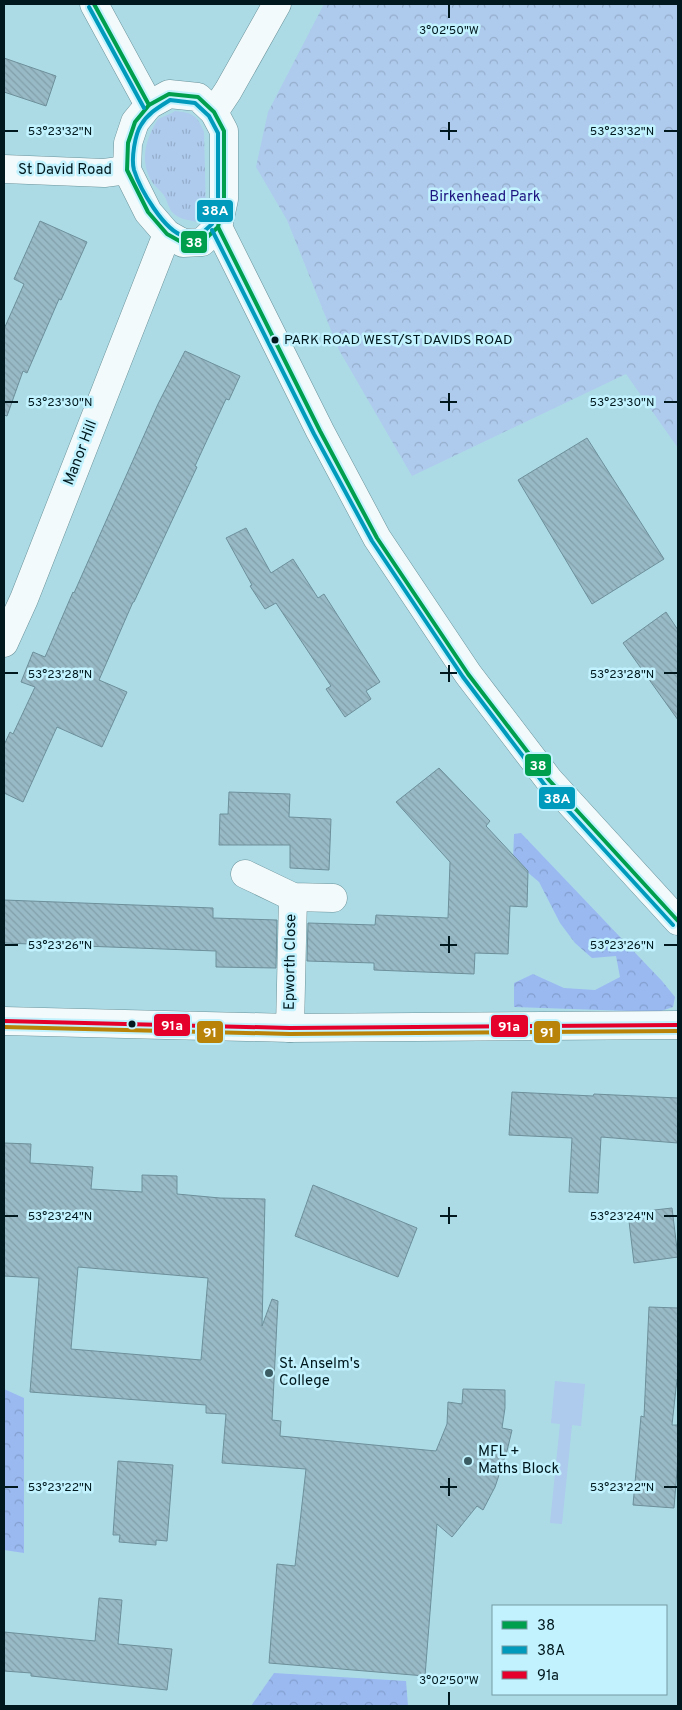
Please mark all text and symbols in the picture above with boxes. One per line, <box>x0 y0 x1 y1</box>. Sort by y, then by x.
text: 3°02'50"W <box>419 23 479 39</box>
text: 53°23'32"N <box>28 124 92 140</box>
text: 53°23'32"N <box>590 124 654 140</box>
street label: St David Road <box>18 161 112 180</box>
park label: Birkenhead Park <box>429 188 541 207</box>
line badge: 38A <box>196 199 234 223</box>
text: 38A <box>202 203 229 220</box>
line badge: 38 <box>180 230 208 254</box>
text: 38 <box>185 235 203 252</box>
place label: PARK ROAD WEST/ST DAVIDS ROAD <box>284 332 512 349</box>
marker: PARK ROAD WEST/ST DAVIDS ROAD <box>270 335 280 345</box>
text: 53°23'30"N <box>28 395 92 411</box>
text: 53°23'30"N <box>590 395 654 411</box>
street label: Manor Hill <box>60 418 102 488</box>
text: 53°23'28"N <box>28 667 92 683</box>
text: 53°23'28"N <box>590 667 654 683</box>
line badge: 38 <box>524 753 552 777</box>
text: 38 <box>529 758 547 775</box>
line badge: 38A <box>538 786 576 810</box>
text: 38A <box>544 791 571 808</box>
street label: Epworth Close <box>281 914 301 1010</box>
text: 53°23'26"N <box>28 938 92 954</box>
text: 53°23'26"N <box>590 938 654 954</box>
line badge: 91a <box>153 1013 191 1037</box>
line badge: 91a <box>490 1014 529 1038</box>
text: 91a <box>161 1018 183 1035</box>
unlabelled marker <box>127 1019 137 1029</box>
text: 91a <box>498 1019 520 1036</box>
line badge: 91 <box>196 1020 224 1044</box>
line badge: 91 <box>533 1020 561 1044</box>
text: 91 <box>203 1025 217 1042</box>
text: 91 <box>540 1025 554 1042</box>
text: 53°23'24"N <box>28 1209 92 1225</box>
text: 53°23'24"N <box>590 1209 654 1225</box>
place label: St. Anselm's College <box>279 1355 360 1391</box>
marker: St. Anselm's College <box>263 1367 275 1379</box>
place label: MFL + Maths Block <box>478 1443 560 1479</box>
marker: MFL + Maths Block <box>462 1455 474 1467</box>
text: 53°23'22"N <box>28 1480 92 1496</box>
text: 53°23'22"N <box>590 1480 654 1496</box>
legend <box>492 1605 667 1695</box>
text: 38 <box>537 1617 555 1636</box>
text: 38A <box>537 1642 565 1661</box>
text: 91a <box>537 1667 559 1686</box>
text: 3°02'50"W <box>419 1673 479 1689</box>

